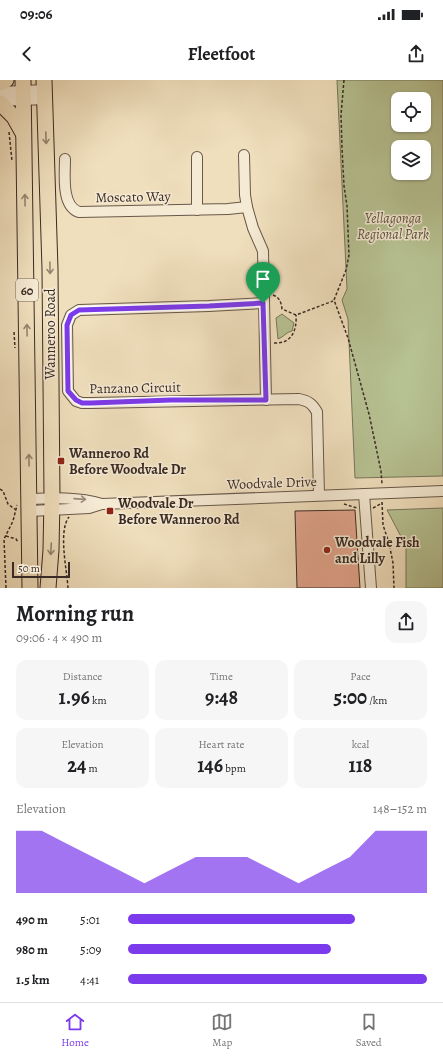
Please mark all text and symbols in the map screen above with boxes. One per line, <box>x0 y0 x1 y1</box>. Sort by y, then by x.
text: 09:06 <box>20 4 53 24</box>
text: Fleetfoot <box>188 42 255 66</box>
icon: back <box>16 43 38 65</box>
icon: share <box>405 43 427 65</box>
map controls <box>391 92 431 180</box>
button: locate <box>391 92 431 132</box>
one-way arrow <box>42 131 50 144</box>
button: layers <box>391 140 431 180</box>
street label: Moscato Way <box>95 187 172 207</box>
one-way arrow <box>21 194 29 207</box>
park label: Yellagonga Regional Park <box>357 209 429 244</box>
one-way arrow <box>46 261 54 274</box>
pin <box>246 262 280 303</box>
icon: arrive <box>252 268 274 290</box>
road number: 60 <box>16 279 38 301</box>
street label: Wanneroo Road <box>41 288 60 381</box>
one-way arrow <box>23 324 31 337</box>
street label: Panzano Circuit <box>89 378 181 398</box>
place label: Wanneroo Rd Before Woodvale Dr <box>68 444 186 479</box>
one-way arrow <box>25 454 33 467</box>
marker: Wanneroo Rd Before Woodvale Dr <box>56 456 66 466</box>
street label: Woodvale Drive <box>226 472 317 494</box>
place label: Woodvale Dr Before Wanneroo Rd <box>117 494 240 529</box>
one-way arrow <box>73 496 86 503</box>
marker: Woodvale Dr Before Wanneroo Rd <box>105 506 115 516</box>
place label: Woodvale Fish and Lilly <box>334 533 420 568</box>
one-way arrow <box>47 542 54 555</box>
marker: Woodvale Fish and Lilly <box>322 545 332 555</box>
scale bar <box>12 560 70 579</box>
text: 50 m <box>18 561 40 576</box>
text: Morning run <box>16 599 134 629</box>
button: share <box>385 601 427 643</box>
text: 09:06 · 4 × 490 m <box>16 629 102 646</box>
text: Distance <box>63 669 102 684</box>
text: Time <box>210 669 233 684</box>
text: Pace <box>350 669 371 684</box>
text: 1.96 <box>58 684 90 711</box>
text: 9:48 <box>205 684 238 711</box>
text: 5:00 <box>334 684 367 711</box>
text: km <box>90 693 107 708</box>
text: /km <box>367 693 387 708</box>
text: Elevation <box>61 737 104 752</box>
text: Heart rate <box>199 737 244 752</box>
text: kcal <box>352 737 369 752</box>
text: 24 <box>67 752 86 779</box>
text: 146 <box>197 752 223 779</box>
text: 118 <box>349 752 372 779</box>
text: m <box>86 761 98 776</box>
text: bpm <box>223 761 246 776</box>
text: Elevation <box>16 800 66 817</box>
text: 148–152 m <box>373 800 427 817</box>
text: 490 m <box>16 911 48 928</box>
text: 5:01 <box>80 911 100 928</box>
text: 980 m <box>16 941 48 958</box>
text: 5:09 <box>80 941 102 958</box>
text: 1.5 km <box>16 971 50 988</box>
text: 4:41 <box>80 971 99 988</box>
tab: Home <box>61 1011 89 1050</box>
tab: Map <box>211 1011 233 1050</box>
tab: Saved <box>356 1011 382 1050</box>

